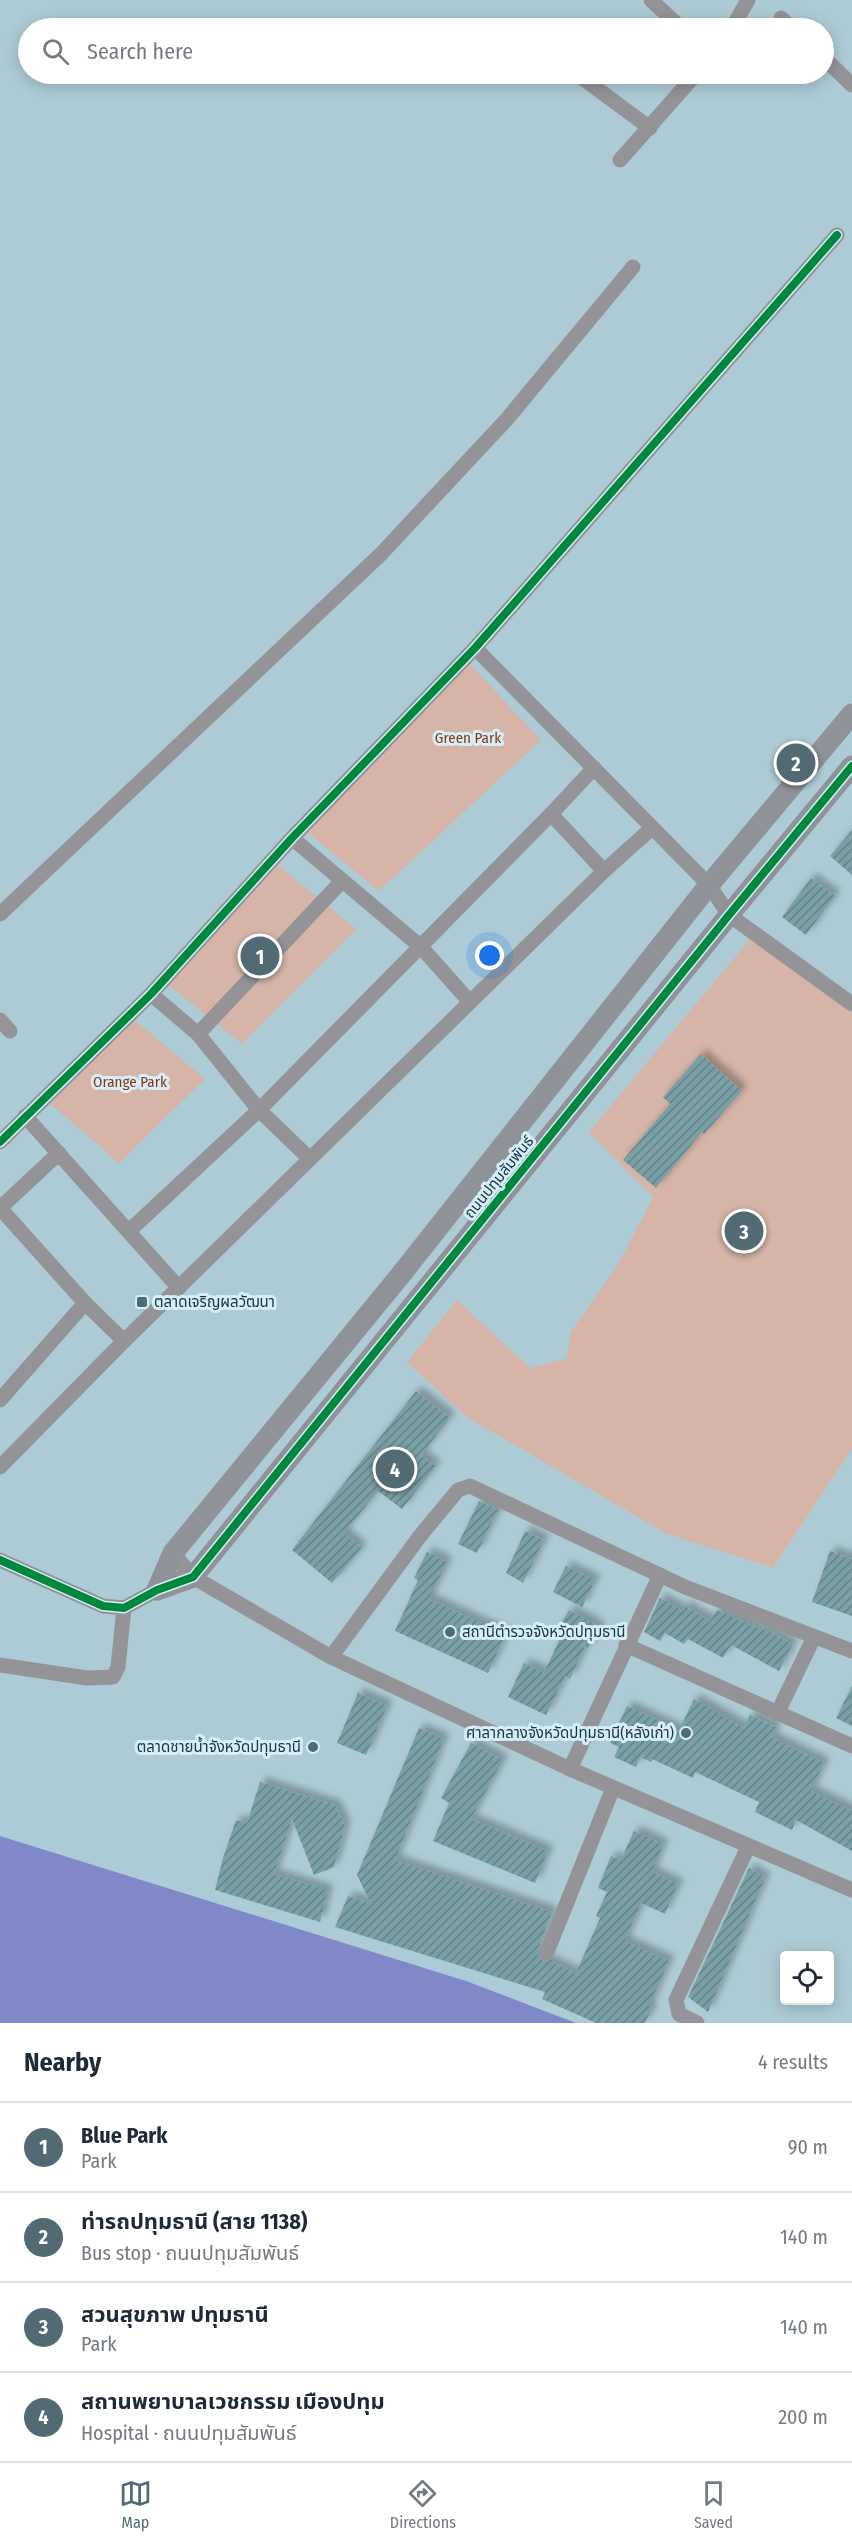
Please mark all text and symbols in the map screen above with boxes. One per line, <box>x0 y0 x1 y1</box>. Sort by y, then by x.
search box <box>18 18 834 84</box>
icon: search <box>39 35 72 68</box>
text: Search here <box>87 38 193 65</box>
park label: Green Park <box>435 729 501 747</box>
pin: 2 <box>776 740 816 786</box>
pin: 1 <box>240 934 280 978</box>
your location <box>475 941 504 970</box>
park label: Orange Park <box>93 1073 167 1091</box>
street label: ถนนปทุมสัมพันธ์ <box>460 1132 538 1222</box>
pin: 3 <box>724 1208 764 1254</box>
place label: ตลาดเจริญผลวัฒนา <box>154 1293 275 1311</box>
marker: ตลาดเจริญผลวัฒนา <box>135 1295 149 1309</box>
pin: 4 <box>376 1446 414 1492</box>
place label: สถานีตำรวจจังหวัดปทุมธานี <box>462 1623 626 1641</box>
marker: สถานีตำรวจจังหวัดปทุมธานี <box>443 1625 457 1639</box>
place label: ศาลากลางจังหวัดปทุมธานี(หลังเก่า) <box>466 1724 674 1742</box>
marker: ศาลากลางจังหวัดปทุมธานี(หลังเก่า) <box>679 1726 693 1740</box>
place label: ตลาดชายน้ำจังหวัดปทุมธานี <box>137 1736 301 1756</box>
marker: ตลาดชายน้ำจังหวัดปทุมธานี <box>306 1740 320 1754</box>
map controls <box>780 1951 834 2005</box>
button: locate <box>780 1951 834 2005</box>
text: Nearby <box>24 2047 101 2078</box>
text: 4 results <box>758 2050 828 2074</box>
text: Blue Park <box>81 2122 168 2149</box>
text: 1 <box>39 2135 48 2159</box>
text: 90 m <box>788 2135 828 2159</box>
text: Park <box>81 2149 117 2173</box>
text: ท่ารถปทุมธานี (สาย 1138) <box>81 2208 307 2235</box>
text: 2 <box>39 2225 48 2249</box>
text: 140 m <box>780 2225 828 2249</box>
text: Bus stop · ถนนปทุมสัมพันธ์ <box>81 2241 299 2265</box>
text: สวนสุขภาพ ปทุมธานี <box>81 2301 269 2328</box>
text: 3 <box>39 2315 48 2339</box>
text: 140 m <box>780 2315 828 2339</box>
text: Park <box>81 2332 117 2356</box>
text: สถานพยาบาลเวชกรรม เมืองปทุม <box>81 2388 385 2415</box>
text: 4 <box>38 2405 49 2429</box>
text: 200 m <box>778 2405 828 2429</box>
text: Hospital · ถนนปทุมสัมพันธ์ <box>81 2421 297 2445</box>
tab: Map <box>119 2477 152 2532</box>
tab: Directions <box>390 2477 456 2532</box>
tab: Saved <box>694 2477 733 2532</box>

